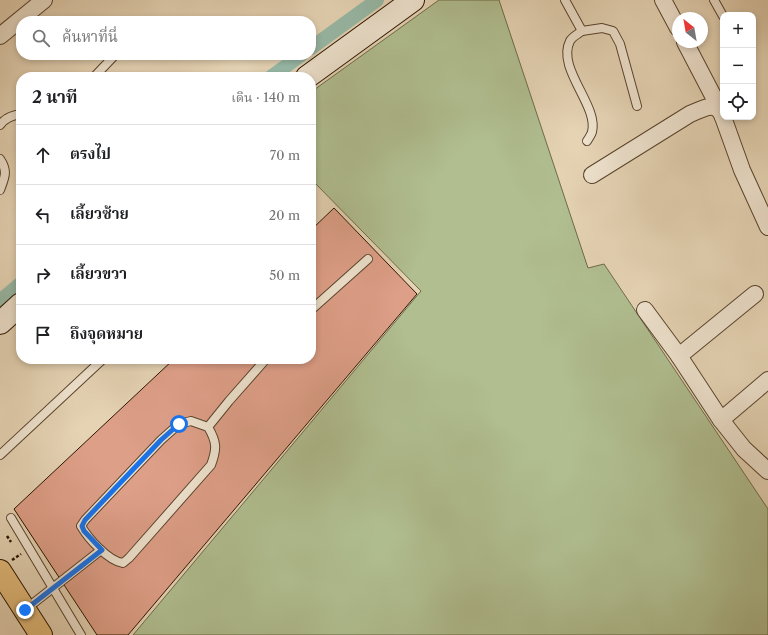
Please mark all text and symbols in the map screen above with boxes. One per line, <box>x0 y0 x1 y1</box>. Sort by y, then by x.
north arrow <box>672 12 708 48</box>
map controls <box>720 12 756 120</box>
button: + <box>720 12 756 48</box>
search box <box>16 16 316 60</box>
icon: search <box>30 27 52 49</box>
text: ค้นหาที่นี่ <box>62 27 118 46</box>
button: − <box>720 48 756 84</box>
button: locate <box>720 84 756 120</box>
text: 2 นาที <box>32 87 77 107</box>
text: เดิน · 140 m <box>231 89 300 105</box>
icon: ahead <box>32 144 54 166</box>
text: ตรงไป <box>70 144 111 163</box>
text: 70 m <box>270 147 300 163</box>
icon: left <box>32 204 54 226</box>
text: เลี้ยวซ้าย <box>70 204 129 223</box>
text: 20 m <box>269 207 300 223</box>
icon: right <box>32 264 54 286</box>
text: เลี้ยวขวา <box>70 264 127 283</box>
text: 50 m <box>269 267 300 283</box>
icon: arrive <box>32 324 54 346</box>
text: ถึงจุดหมาย <box>70 324 143 343</box>
route start <box>170 415 188 433</box>
route end <box>16 601 34 619</box>

